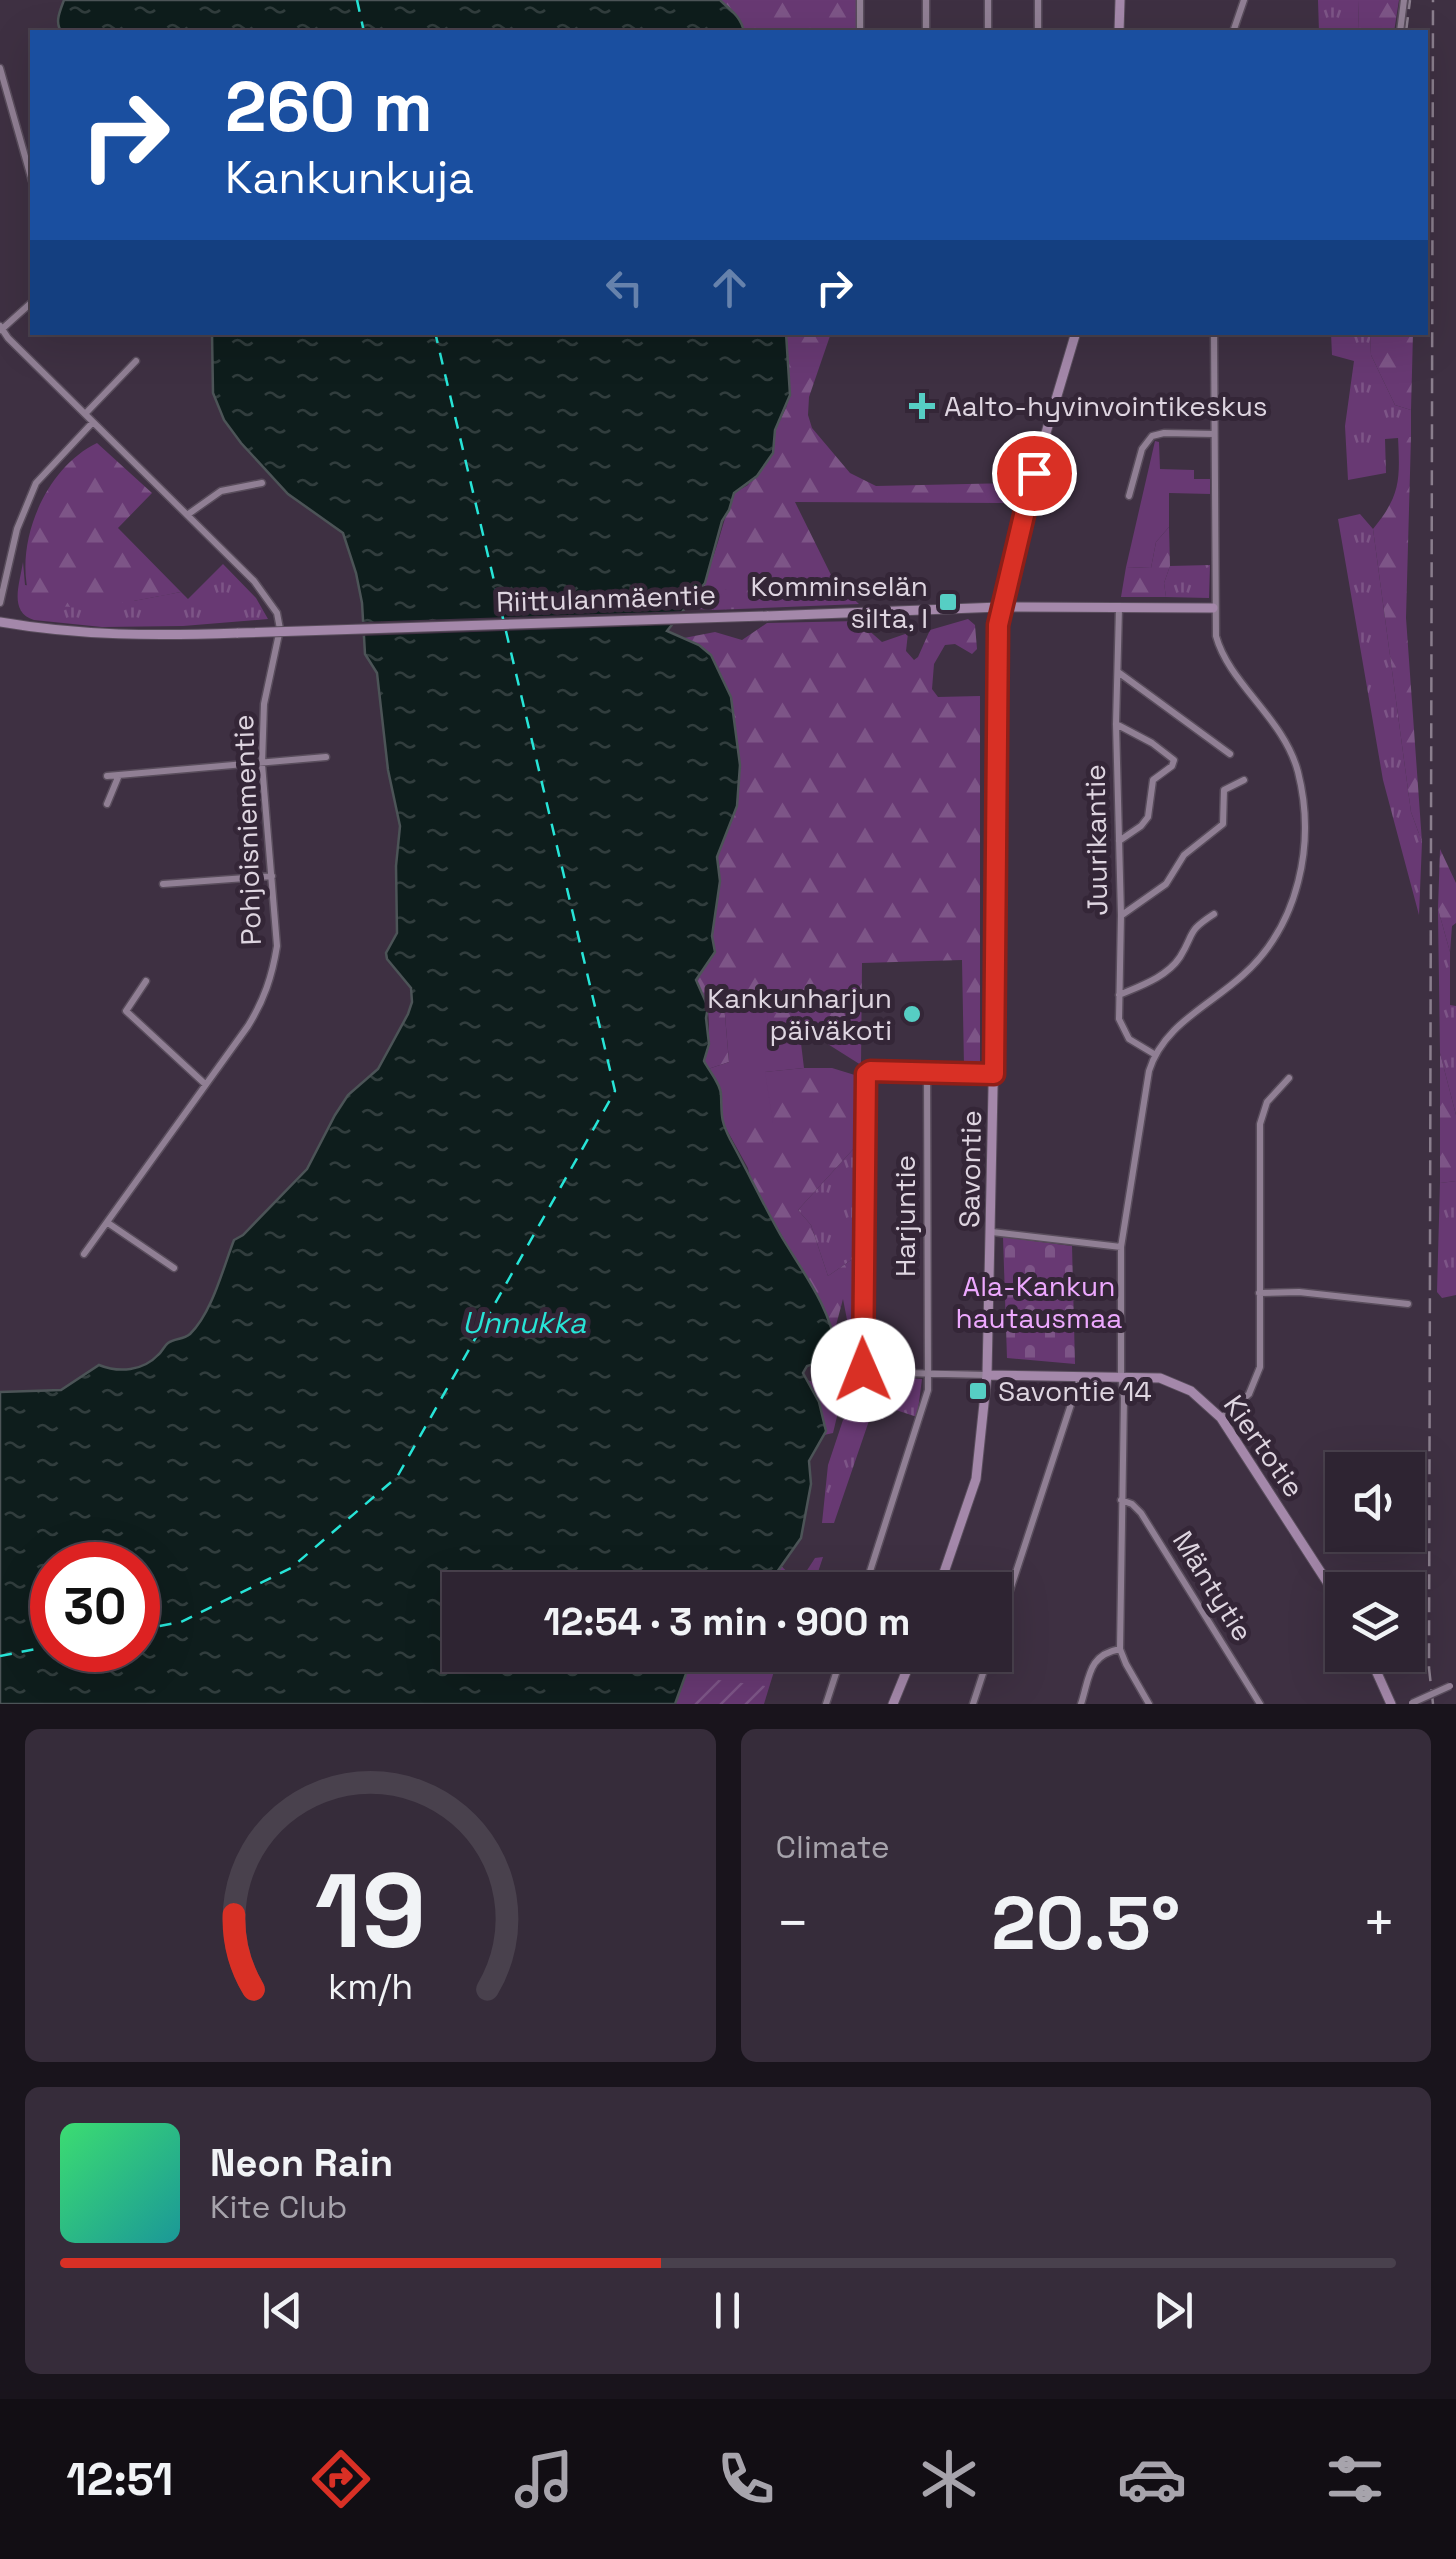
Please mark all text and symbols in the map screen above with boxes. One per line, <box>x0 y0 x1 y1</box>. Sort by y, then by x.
text: 260 m <box>225 62 433 151</box>
icon: right <box>60 70 190 200</box>
text: Kankunkuja <box>225 149 474 206</box>
icon: left <box>597 260 652 315</box>
icon: ahead <box>702 260 757 315</box>
icon: right <box>807 260 862 315</box>
place label: Aalto-hyvinvointikeskus <box>944 388 1268 424</box>
marker: Aalto-hyvinvointikeskus <box>909 393 935 419</box>
pin <box>992 431 1077 516</box>
icon: arrive <box>1007 446 1062 501</box>
place label: Komminselän silta, I <box>751 568 928 636</box>
street label: Riittulanmäentie <box>495 576 717 620</box>
marker: Komminselän silta, I <box>937 591 959 613</box>
street label: Pohjoisniementie <box>225 714 269 946</box>
street label: Juurikantie <box>1077 764 1115 916</box>
place label: Kankunharjun päiväkoti <box>707 980 892 1048</box>
marker: Kankunharjun päiväkoti <box>901 1003 923 1025</box>
street label: Savontie <box>951 1110 989 1228</box>
street label: Harjuntie <box>887 1155 923 1277</box>
park label: Ala-Kankun hautausmaa <box>956 1268 1122 1336</box>
water label: Unnukka <box>462 1303 587 1342</box>
position arrow <box>811 1318 915 1422</box>
place label: Savontie 14 <box>998 1373 1152 1409</box>
marker: Savontie 14 <box>967 1380 989 1402</box>
street label: Kiertotie <box>1216 1388 1312 1504</box>
map controls <box>1325 1452 1425 1672</box>
button: sound <box>1325 1452 1425 1552</box>
street label: Mäntytie <box>1165 1524 1261 1648</box>
speed limit sign: 30 <box>30 1542 160 1672</box>
button: layers <box>1325 1572 1425 1672</box>
text: 12:54 · 3 min · 900 m <box>544 1598 910 1646</box>
text: Climate <box>776 1827 890 1867</box>
text: 19 <box>315 1845 426 1977</box>
text: 20.5° <box>991 1875 1180 1971</box>
text: − <box>776 1888 810 1958</box>
text: + <box>1362 1888 1396 1958</box>
text: km/h <box>328 1964 413 2009</box>
text: Neon Rain <box>210 2139 393 2187</box>
text: Kite Club <box>210 2187 347 2227</box>
icon: previous <box>255 2283 310 2338</box>
icon: pause <box>700 2283 755 2338</box>
icon: next <box>1146 2283 1201 2338</box>
icon: directions <box>306 2444 376 2514</box>
icon: music <box>509 2444 579 2514</box>
icon: phone <box>711 2444 781 2514</box>
icon: climate <box>914 2444 984 2514</box>
icon: car <box>1117 2444 1187 2514</box>
icon: filters <box>1320 2444 1390 2514</box>
text: 12:51 <box>66 2451 173 2508</box>

